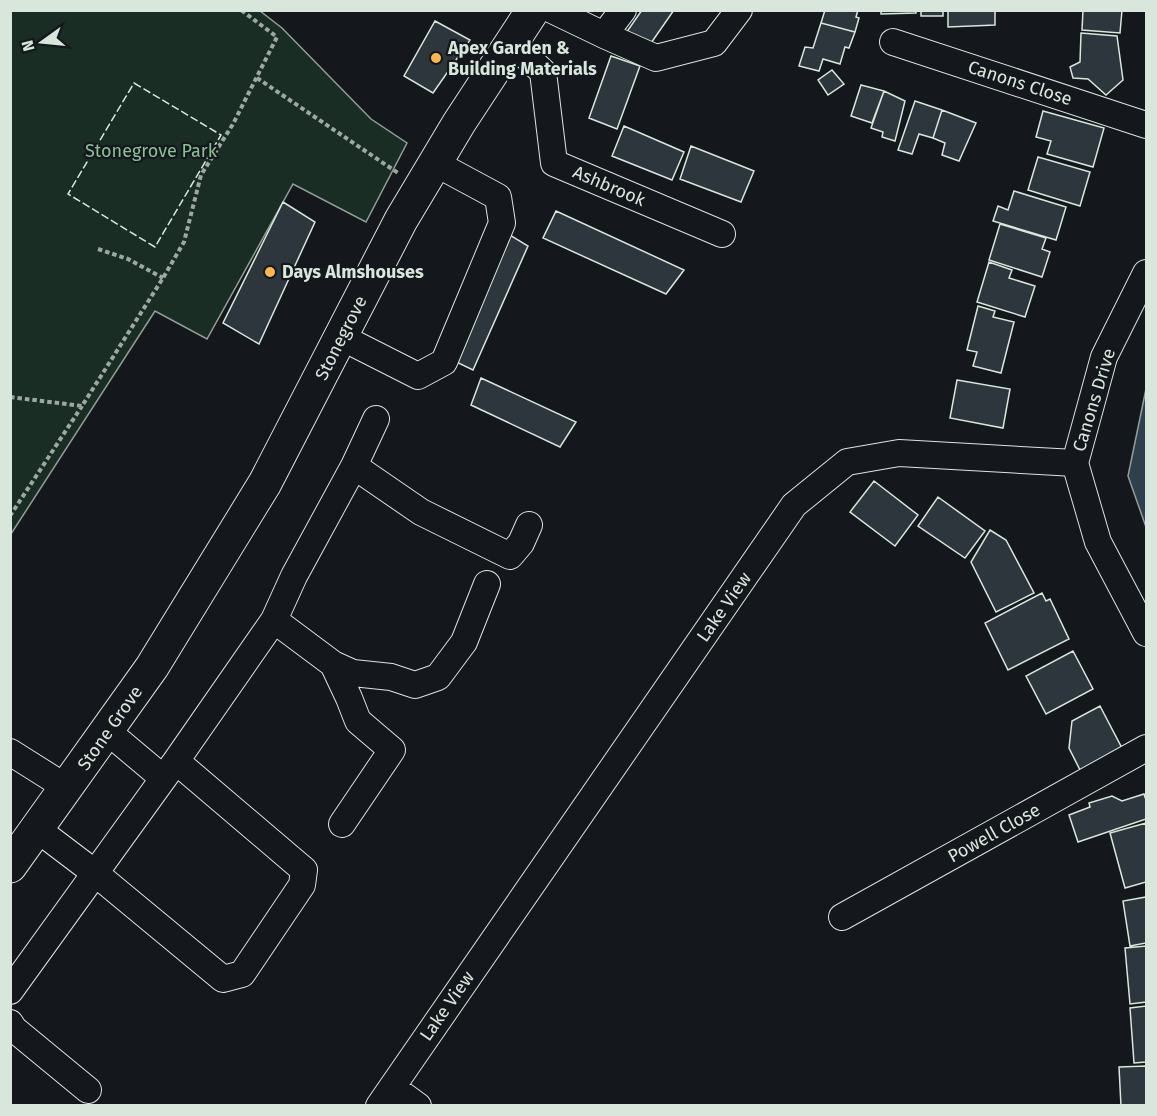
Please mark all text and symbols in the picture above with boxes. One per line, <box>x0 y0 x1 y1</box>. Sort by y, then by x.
north arrow <box>12 12 72 72</box>
place label: Apex Garden & Building Materials <box>447 37 597 80</box>
text: N <box>17 38 39 53</box>
marker: Apex Garden & Building Materials <box>429 51 443 65</box>
street label: Canons Close <box>965 56 1075 110</box>
park label: Stonegrove Park <box>85 140 218 162</box>
street label: Ashbrook <box>569 161 649 211</box>
place label: Days Almshouses <box>282 261 424 283</box>
marker: Days Almshouses <box>263 265 277 279</box>
street label: Stonegrove <box>310 292 372 384</box>
street label: Canons Drive <box>1068 346 1120 454</box>
street label: Lake View <box>692 568 756 646</box>
street label: Stone Grove <box>73 681 147 775</box>
street label: Powell Close <box>944 799 1044 867</box>
street label: Lake View <box>415 967 479 1045</box>

